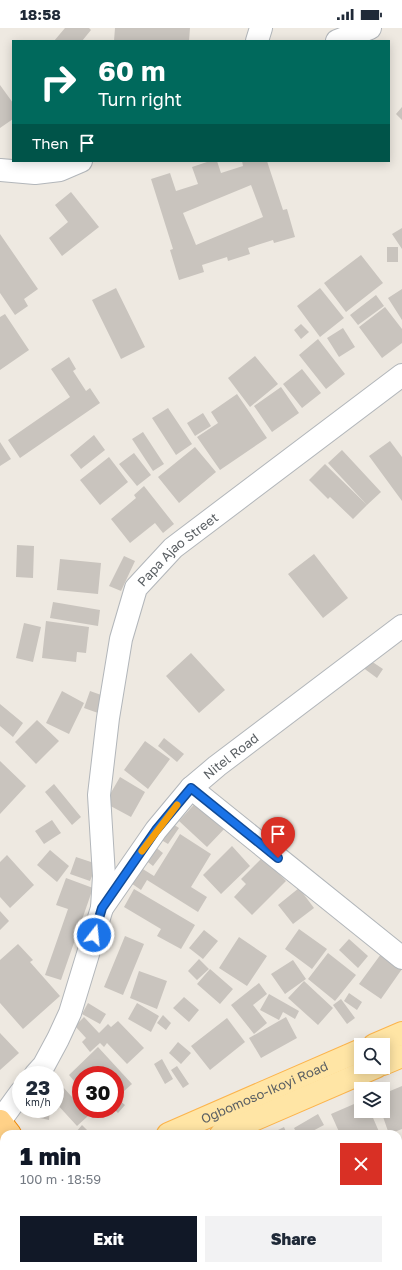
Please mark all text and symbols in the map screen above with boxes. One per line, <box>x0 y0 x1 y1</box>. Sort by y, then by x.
text: 18:58 <box>20 5 61 23</box>
text: 60 m <box>98 54 165 87</box>
icon: right <box>32 56 84 108</box>
text: Turn right <box>98 88 182 110</box>
icon: arrive <box>76 132 98 154</box>
text: Then <box>32 134 68 152</box>
street label: Papa Ajao Street <box>134 509 221 590</box>
street label: Nitel Road <box>200 730 261 782</box>
pin <box>261 817 295 858</box>
icon: arrive <box>267 823 289 845</box>
position arrow <box>73 914 115 956</box>
map controls <box>354 1038 390 1118</box>
button: search <box>354 1038 390 1074</box>
street label: Ogbomoso-Ikoyi Road <box>198 1057 330 1127</box>
speed limit sign: 30 <box>72 1066 124 1118</box>
text: 23 <box>26 1075 50 1099</box>
button: layers <box>354 1082 390 1118</box>
text: km/h <box>25 1096 51 1108</box>
text: 1 min <box>20 1141 81 1170</box>
button: close <box>340 1143 382 1185</box>
text: 100 m · 18:59 <box>20 1171 101 1187</box>
button: Exit <box>20 1216 197 1262</box>
button: Share <box>205 1216 382 1262</box>

